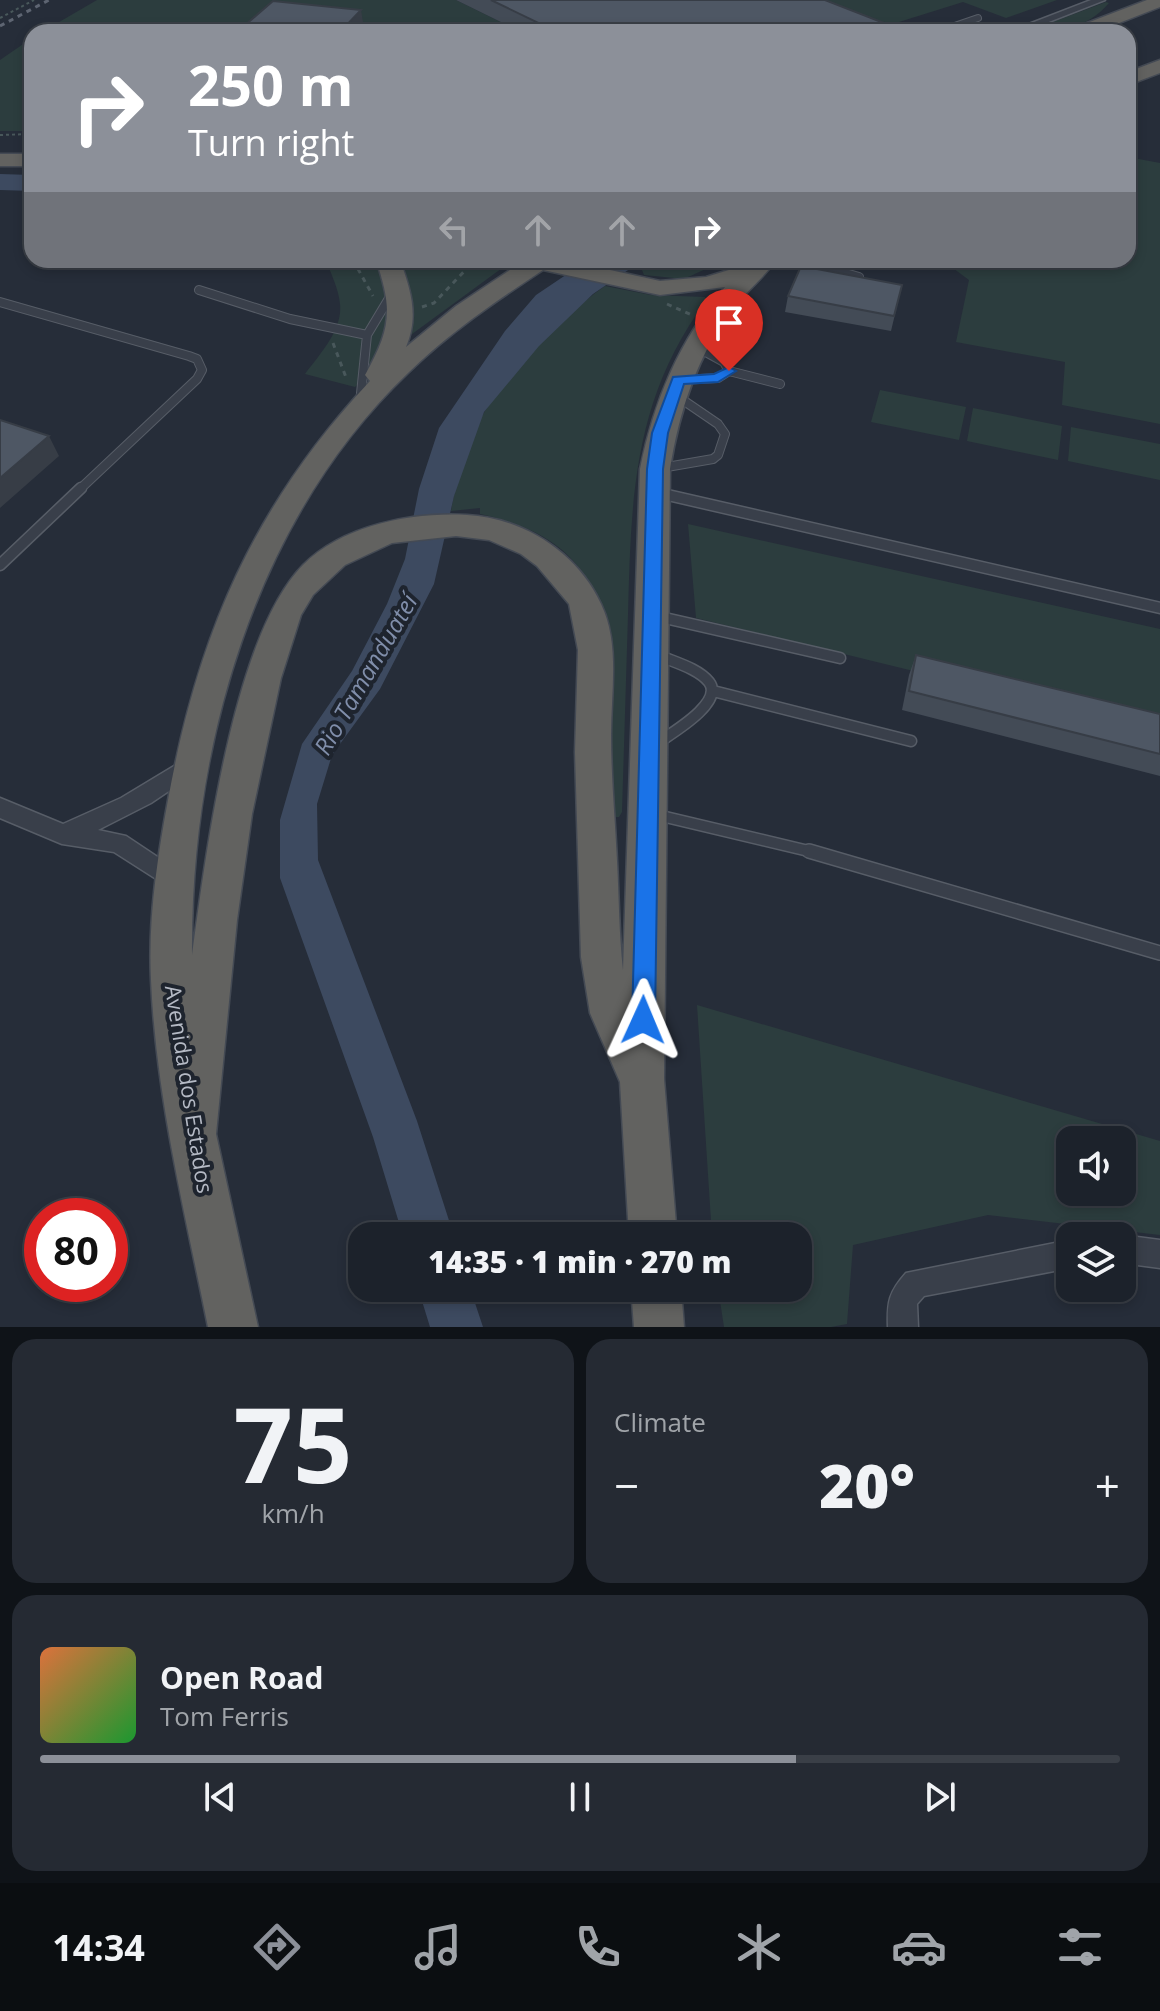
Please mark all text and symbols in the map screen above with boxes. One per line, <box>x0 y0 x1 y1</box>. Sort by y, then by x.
text: 250 m <box>188 46 354 122</box>
icon: right <box>56 56 160 160</box>
text: Turn right <box>188 118 354 167</box>
icon: left <box>432 208 476 252</box>
icon: ahead <box>516 208 560 252</box>
icon: ahead <box>600 208 644 252</box>
icon: right <box>684 208 728 252</box>
pin <box>695 289 763 371</box>
icon: arrive <box>707 301 751 345</box>
water label: Rio Tamanduateí <box>306 585 426 760</box>
position arrow <box>601 978 685 1062</box>
street label: Avenida dos Estados <box>159 983 221 1195</box>
map controls <box>1056 1126 1136 1302</box>
button: sound <box>1056 1126 1136 1206</box>
speed limit sign: 80 <box>24 1198 128 1302</box>
button: layers <box>1056 1222 1136 1302</box>
text: 14:35 · 1 min · 270 m <box>428 1241 732 1282</box>
text: 75 <box>234 1372 352 1513</box>
text: Climate <box>614 1404 706 1440</box>
text: 20° <box>819 1444 915 1526</box>
text: − <box>614 1455 639 1515</box>
text: + <box>1095 1455 1120 1515</box>
text: km/h <box>261 1495 325 1531</box>
text: Open Road <box>160 1657 324 1698</box>
text: Tom Ferris <box>160 1698 289 1734</box>
icon: previous <box>198 1775 242 1819</box>
icon: pause <box>558 1775 602 1819</box>
icon: next <box>918 1775 962 1819</box>
icon: directions <box>249 1919 305 1975</box>
icon: music <box>410 1919 466 1975</box>
icon: phone <box>570 1919 626 1975</box>
icon: climate <box>731 1919 787 1975</box>
icon: car <box>891 1919 947 1975</box>
icon: filters <box>1052 1919 1108 1975</box>
text: 14:34 <box>52 1923 145 1972</box>

